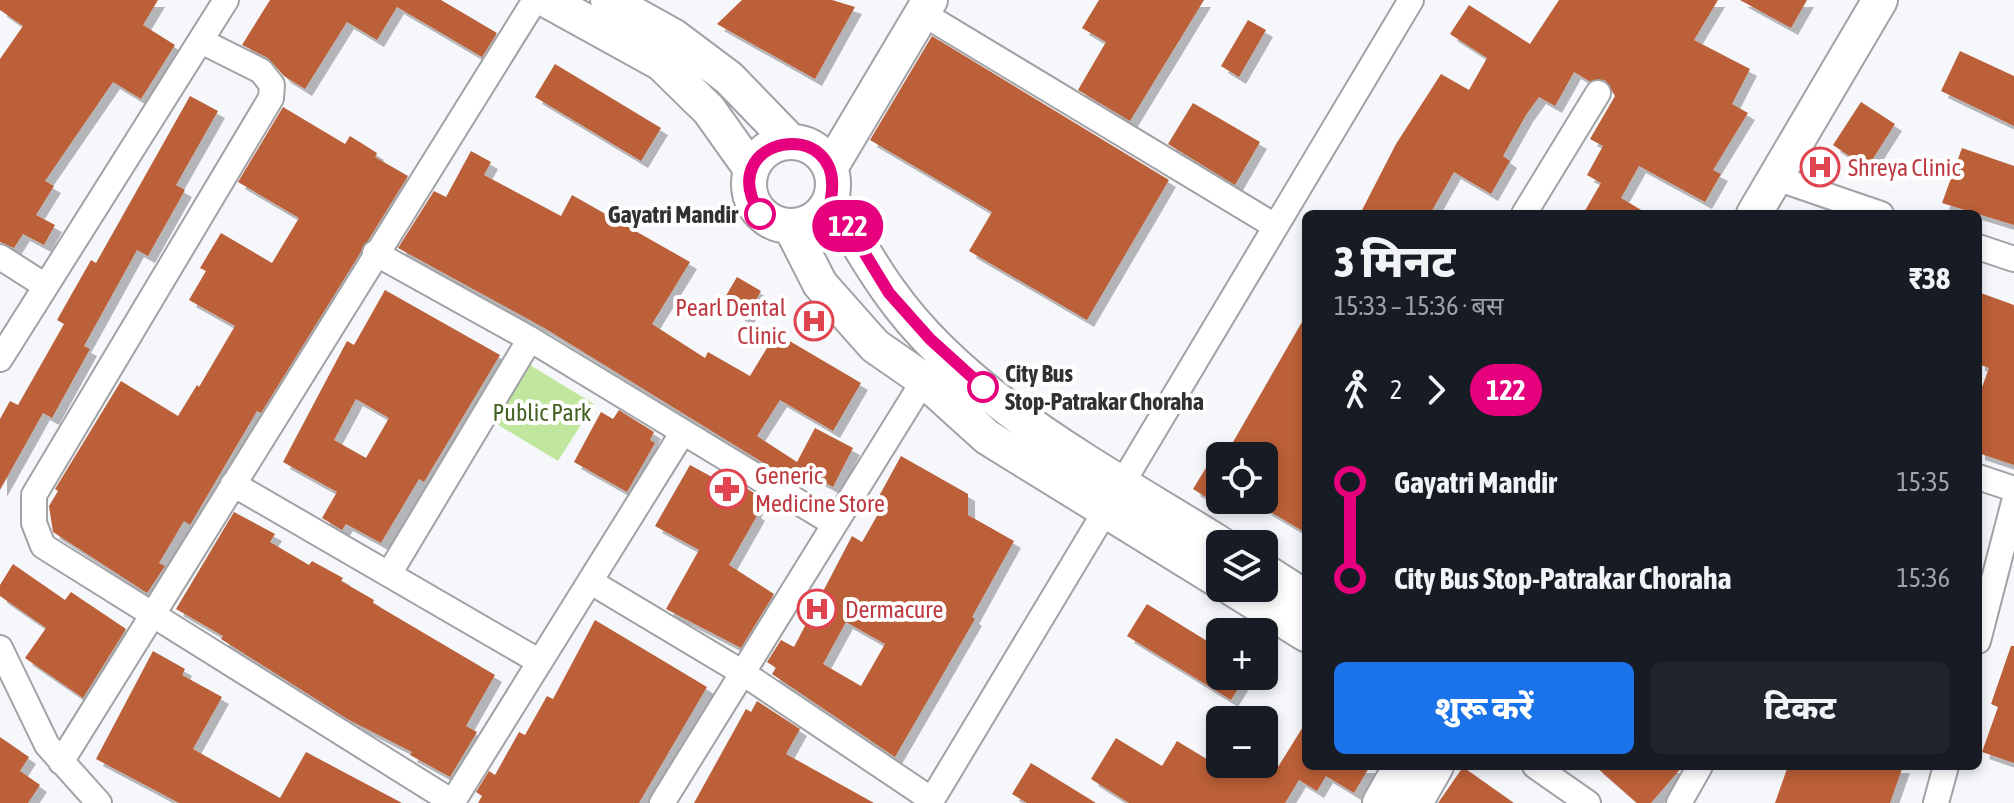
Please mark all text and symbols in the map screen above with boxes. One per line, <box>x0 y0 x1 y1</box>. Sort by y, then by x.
hospital icon: Shreya Clinic <box>1799 146 1841 188</box>
place label: Shreya Clinic <box>1848 154 1960 181</box>
marker: Gayatri Mandir <box>745 199 775 229</box>
line badge: 122 <box>802 200 894 252</box>
place label: Gayatri Mandir <box>608 201 739 228</box>
text: 122 <box>828 210 868 242</box>
text: 3 मिनट <box>1334 236 1455 286</box>
text: ₹38 <box>1909 261 1950 295</box>
text: 15:33 – 15:36 · बस <box>1334 291 1504 321</box>
place label: Pearl Dental Clinic <box>675 294 787 349</box>
hospital icon: Pearl Dental Clinic <box>793 300 835 342</box>
place label: City Bus Stop-Patrakar Choraha <box>1005 360 1204 415</box>
icon: walk <box>1334 368 1378 412</box>
icon: forward <box>1414 368 1458 412</box>
marker: City Bus Stop-Patrakar Choraha <box>968 372 998 402</box>
text: 122 <box>1486 374 1526 406</box>
text: 2 <box>1390 375 1402 405</box>
park label: Public Park <box>493 399 592 426</box>
map controls <box>1206 442 1278 778</box>
button: locate <box>1206 442 1278 514</box>
place label: Generic Medicine Store <box>755 462 885 517</box>
text: Gayatri Mandir <box>1394 465 1557 499</box>
text: 15:35 <box>1896 467 1950 497</box>
pharmacy icon: Generic Medicine Store <box>706 468 748 510</box>
button: layers <box>1206 530 1278 602</box>
text: City Bus Stop-Patrakar Choraha <box>1394 561 1732 595</box>
text: 15:36 <box>1896 563 1950 593</box>
hospital icon: Dermacure <box>796 588 838 630</box>
place label: Dermacure <box>845 596 943 623</box>
button: + <box>1206 618 1278 690</box>
button: शुरू करें <box>1334 662 1634 754</box>
button: टिकट <box>1650 662 1950 754</box>
button: − <box>1206 706 1278 778</box>

